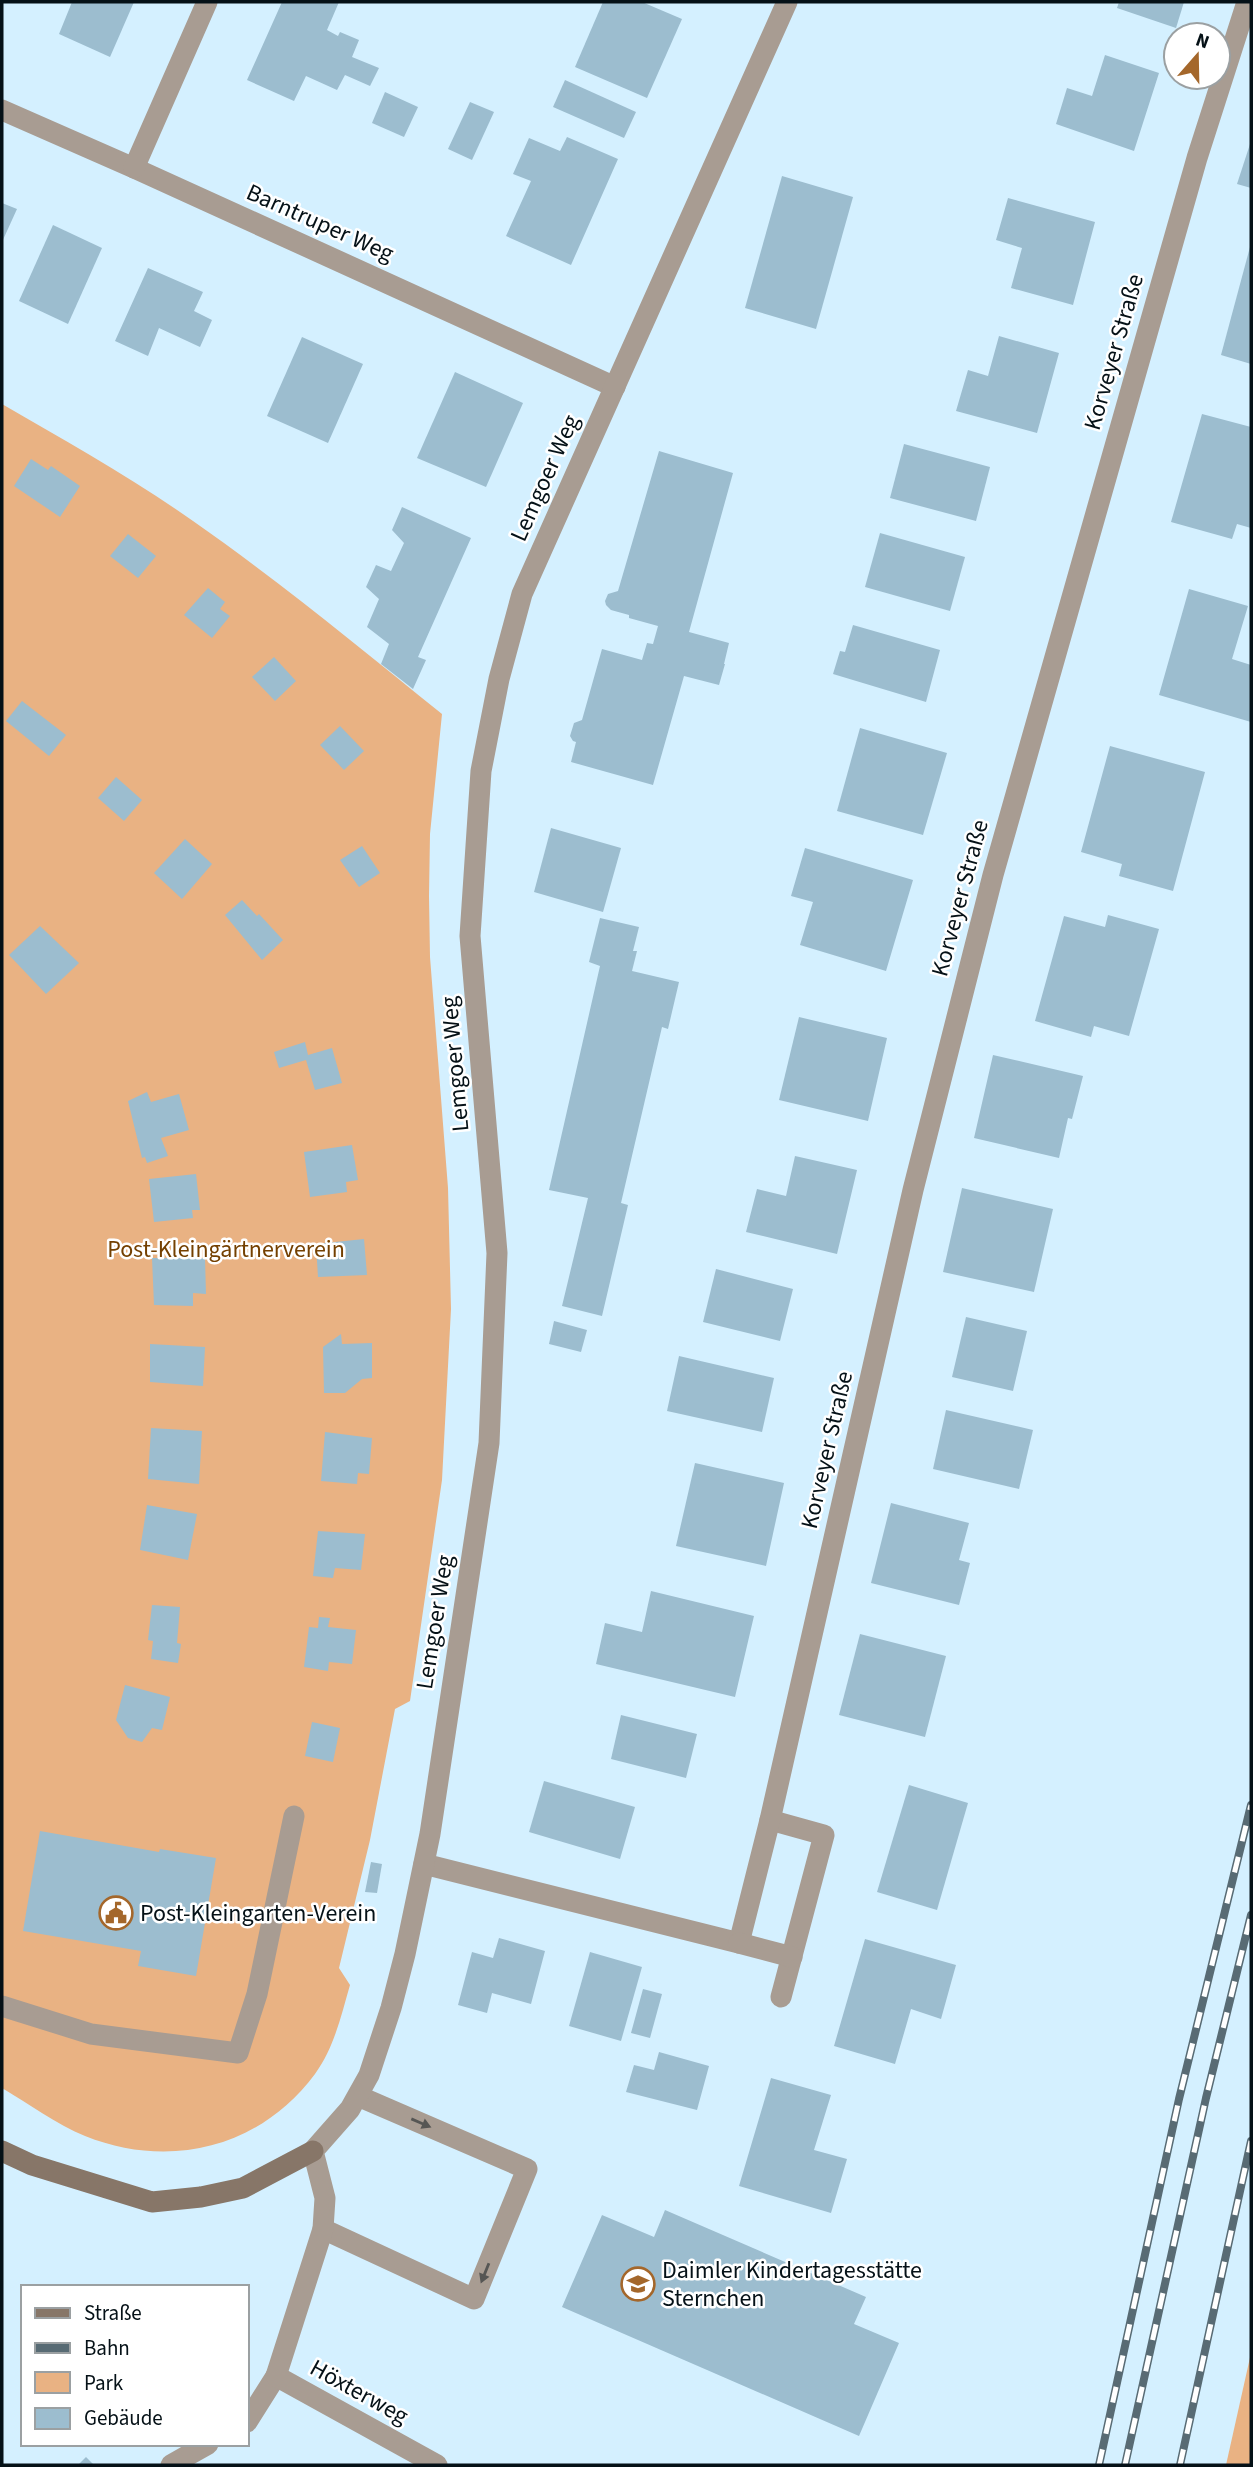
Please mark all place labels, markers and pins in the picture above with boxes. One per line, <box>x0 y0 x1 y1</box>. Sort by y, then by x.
public building icon: Post-Kleingarten-Verein <box>97 1894 135 1932</box>
place label: Post-Kleingarten-Verein <box>140 1896 376 1931</box>
place label: Daimler Kindertagesstätte Sternchen <box>662 2253 922 2316</box>
school or university icon: Daimler Kindertagesstätte Sternchen <box>619 2265 657 2303</box>

